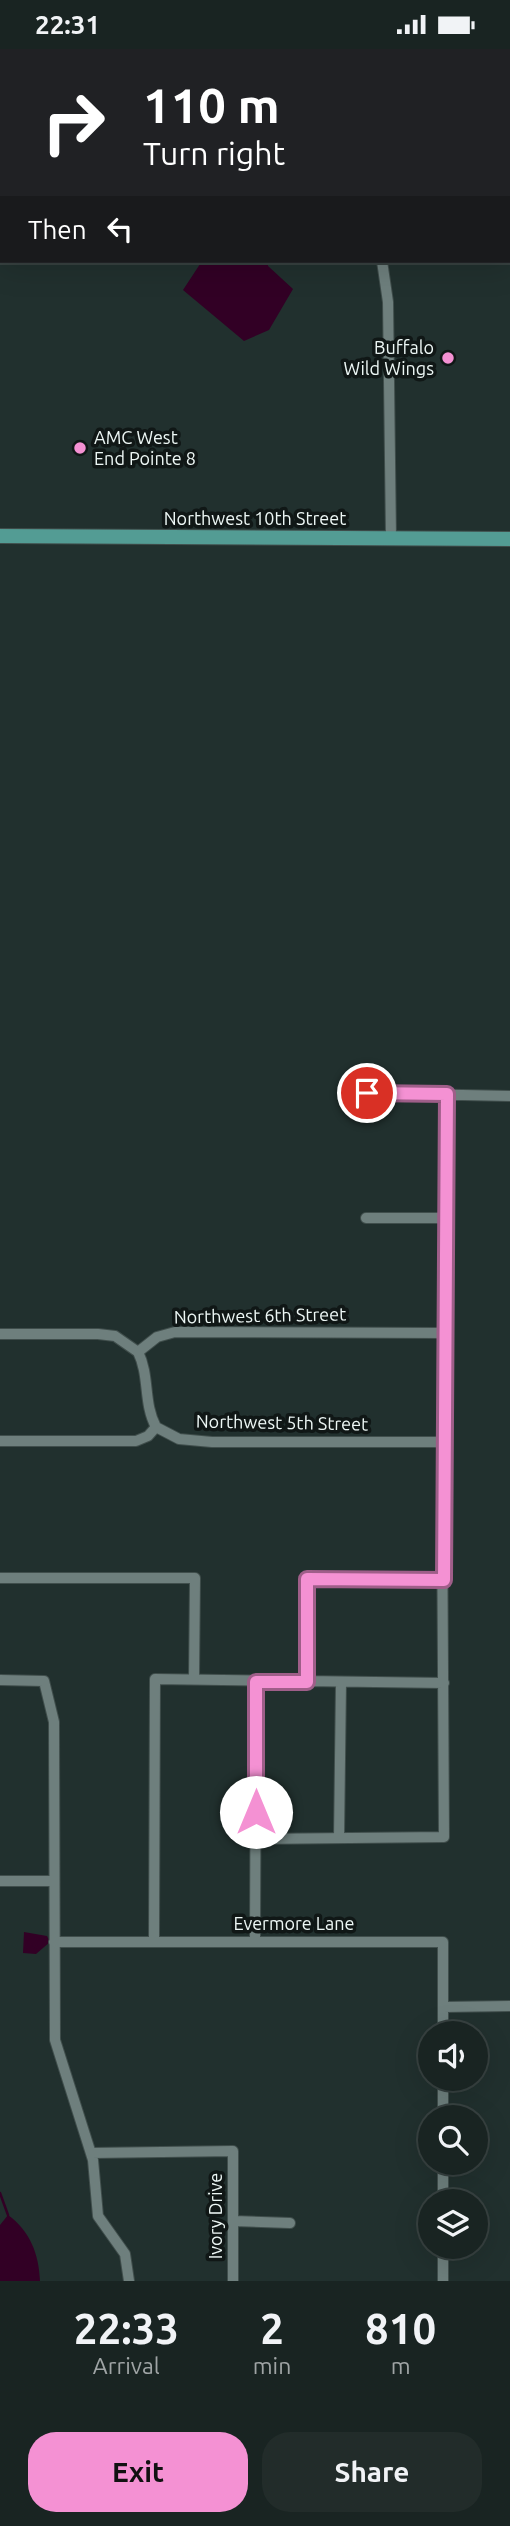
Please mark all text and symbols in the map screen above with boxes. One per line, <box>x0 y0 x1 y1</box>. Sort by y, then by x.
text: 22:31 <box>35 10 100 39</box>
icon: right <box>28 77 119 168</box>
text: 110 m <box>143 77 280 132</box>
text: Turn right <box>143 135 285 171</box>
icon: left <box>101 210 139 248</box>
text: Then <box>28 215 87 244</box>
place label: Buffalo Wild Wings <box>343 337 434 378</box>
marker: Buffalo Wild Wings <box>440 350 456 366</box>
place label: AMC West End Pointe 8 <box>94 427 196 468</box>
marker: AMC West End Pointe 8 <box>72 440 88 456</box>
street label: Northwest 10th Street <box>164 508 346 528</box>
pin <box>337 1063 397 1123</box>
icon: arrive <box>348 1074 386 1112</box>
street label: Northwest 6th Street <box>174 1303 346 1327</box>
street label: Northwest 5th Street <box>196 1410 368 1434</box>
position arrow <box>219 1775 293 1849</box>
street label: Evermore Lane <box>234 1913 354 1933</box>
map controls <box>418 2021 488 2259</box>
button: sound <box>418 2021 488 2091</box>
button: search <box>418 2105 488 2175</box>
street label: Ivory Drive <box>205 2173 225 2259</box>
button: layers <box>418 2189 488 2259</box>
text: 22:33 <box>74 2305 179 2352</box>
text: 2 <box>260 2305 284 2352</box>
text: 810 <box>365 2305 436 2352</box>
text: Arrival <box>93 2353 160 2378</box>
text: min <box>253 2353 291 2378</box>
text: m <box>391 2353 411 2378</box>
button: Exit <box>28 2432 248 2512</box>
button: Share <box>262 2432 482 2512</box>

